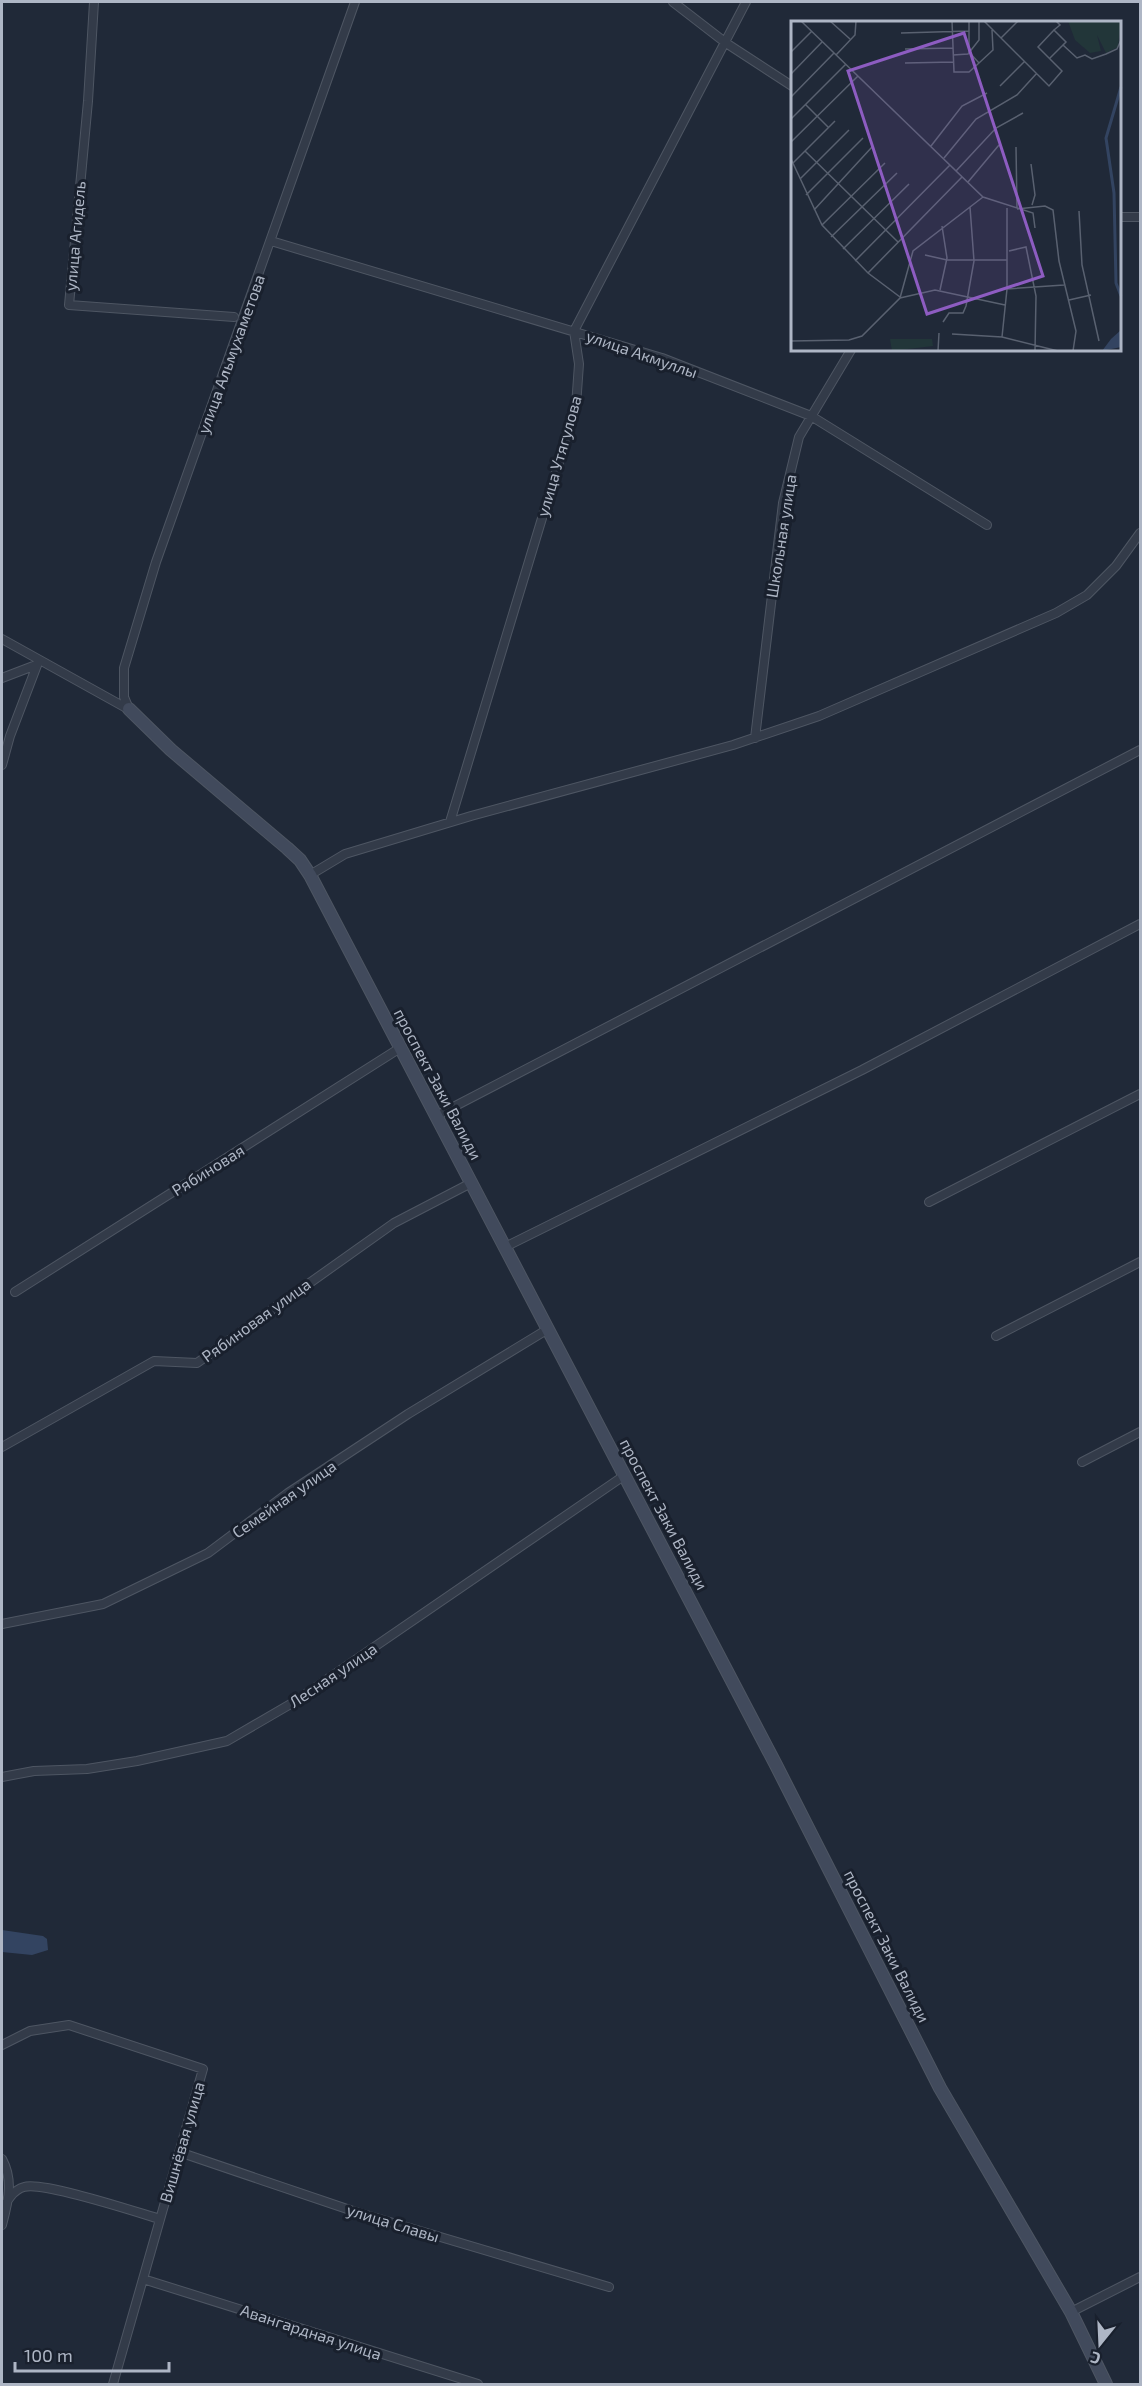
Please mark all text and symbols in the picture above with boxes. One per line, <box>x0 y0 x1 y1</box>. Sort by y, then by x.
inset map <box>791 21 1121 351</box>
street label: улица Агидель <box>60 180 90 292</box>
street label: улица Альмухаметова <box>193 272 269 436</box>
street label: улица Акмуллы <box>584 326 700 382</box>
street label: улица Утягулова <box>532 393 586 519</box>
street label: Школьная улица <box>761 473 801 599</box>
street label: проспект Заки Валиди <box>391 1005 486 1163</box>
street label: Рябиновая <box>168 1140 247 1199</box>
street label: Рябиновая улица <box>198 1274 314 1366</box>
street label: проспект Заки Валиди <box>617 1435 712 1593</box>
street label: Семейная улица <box>228 1456 340 1542</box>
street label: Лесная улица <box>285 1638 381 1712</box>
street label: проспект Заки Валиди <box>841 1866 934 2025</box>
street label: Вишнёвая улица <box>155 2079 209 2205</box>
street label: улица Славы <box>344 2199 442 2247</box>
street label: Авангардная улица <box>238 2300 384 2364</box>
north arrow <box>1070 2314 1130 2374</box>
scale bar <box>15 2335 170 2373</box>
text: 100 m <box>24 2344 73 2366</box>
text: С <box>1088 2348 1103 2369</box>

